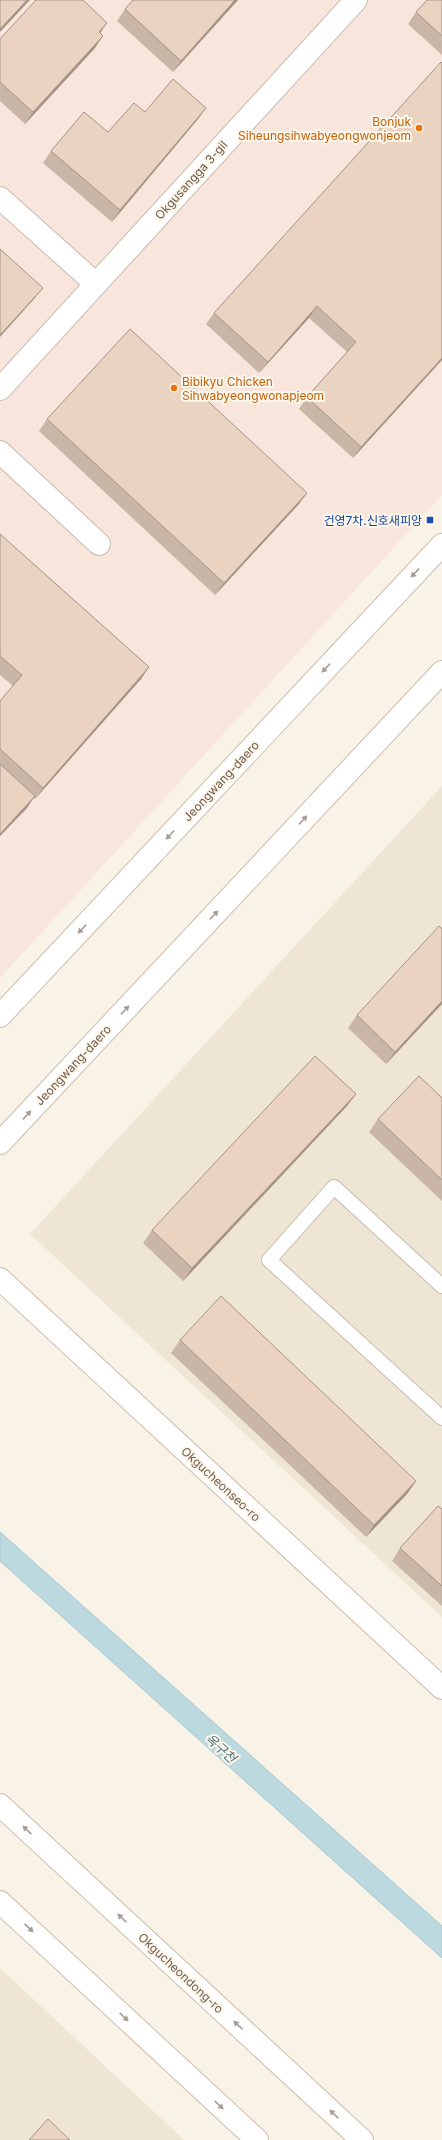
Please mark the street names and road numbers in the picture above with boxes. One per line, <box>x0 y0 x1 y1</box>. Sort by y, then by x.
street label: Okgusangga 3-gil <box>152 137 230 223</box>
street label: Jeongwang-daero <box>180 738 262 824</box>
street label: Jeongwang-daero <box>32 1022 114 1108</box>
street label: Okgucheonseo-ro <box>178 1443 264 1525</box>
street label: Okgucheondong-ro <box>135 1930 227 2016</box>

